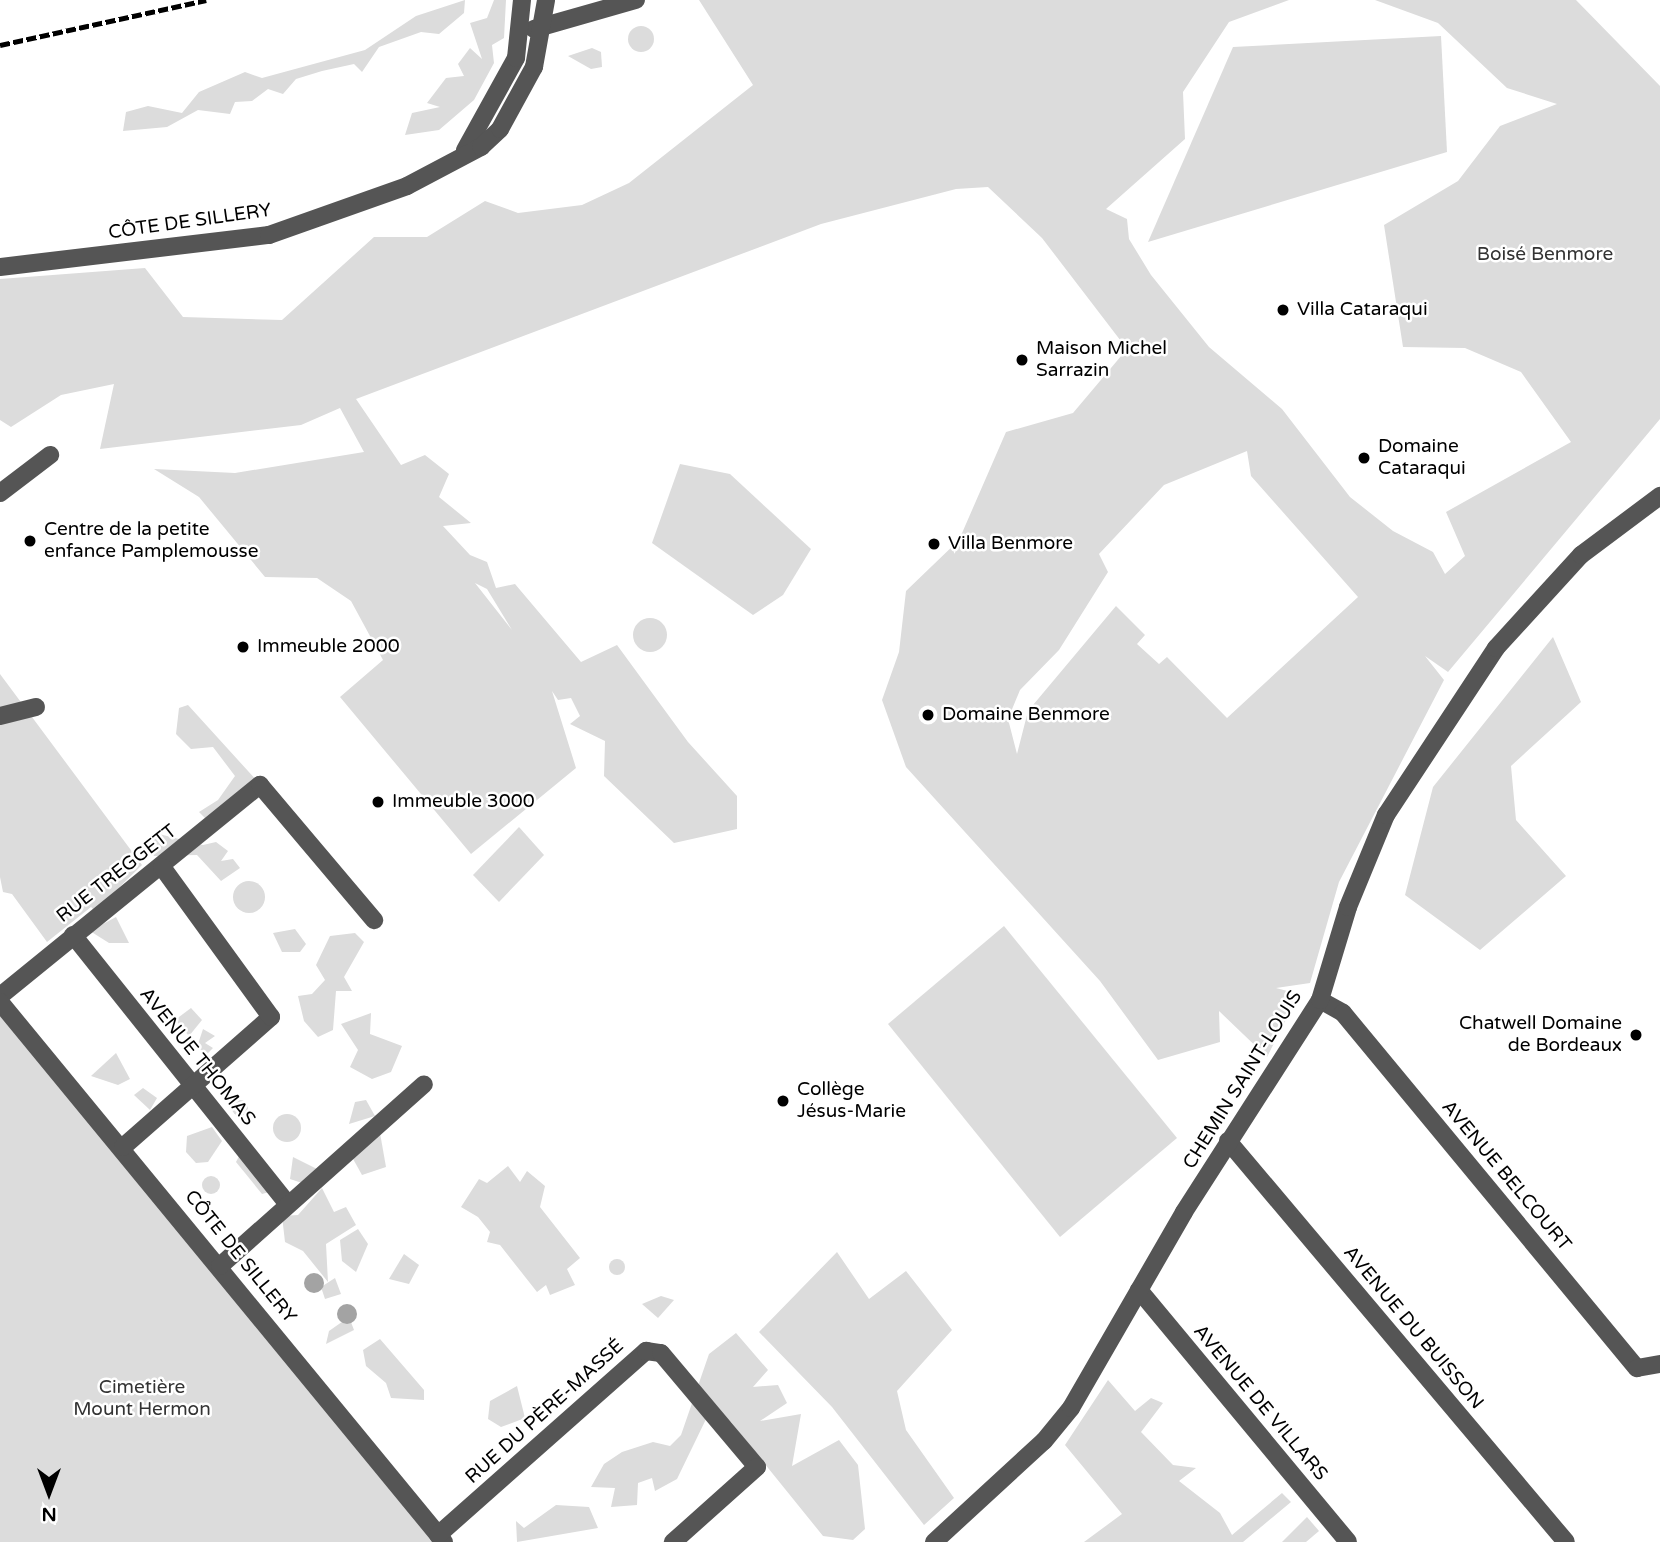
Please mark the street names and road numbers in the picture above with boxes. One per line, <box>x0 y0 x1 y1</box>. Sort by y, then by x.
street label: CÔTE DE SILLERY <box>107 199 273 245</box>
street label: RUE TREGGETT <box>52 820 182 928</box>
street label: AVENUE THOMAS <box>134 983 260 1131</box>
street label: CHEMIN SAINT-LOUIS <box>1179 987 1307 1173</box>
street label: AVENUE BELCOURT <box>1436 1096 1576 1256</box>
street label: CÔTE DE SILLERY <box>179 1186 301 1328</box>
street label: AVENUE DU BUISSON <box>1338 1242 1488 1414</box>
street label: AVENUE DE VILLARS <box>1188 1321 1332 1485</box>
street label: RUE DU PÈRE-MASSÉ <box>461 1335 629 1489</box>

